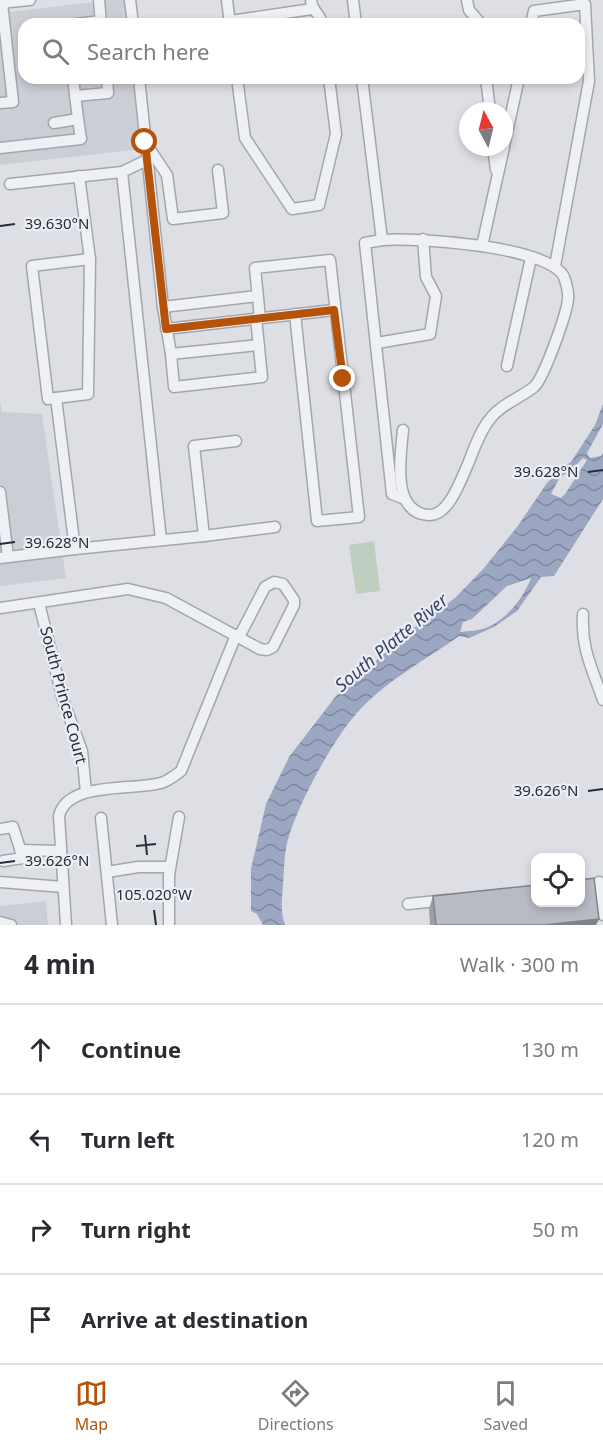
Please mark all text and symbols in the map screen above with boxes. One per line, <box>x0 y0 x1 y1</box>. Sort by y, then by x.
search box <box>18 18 585 84</box>
icon: search <box>39 35 72 68</box>
text: Search here <box>87 36 209 66</box>
north arrow <box>459 102 513 156</box>
route start <box>131 128 157 154</box>
text: 39.630°N <box>25 213 89 233</box>
route end <box>329 365 355 391</box>
text: 39.628°N <box>514 461 578 481</box>
text: 39.628°N <box>25 532 89 552</box>
water label: South Platte River <box>329 587 453 696</box>
street label: South Prince Court <box>35 624 93 766</box>
text: 39.626°N <box>514 780 578 800</box>
text: 39.626°N <box>25 850 89 870</box>
map controls <box>531 853 585 907</box>
button: locate <box>531 853 585 907</box>
text: 105.020°W <box>116 884 192 904</box>
text: 4 min <box>24 946 96 982</box>
text: Walk · 300 m <box>460 951 579 978</box>
icon: ahead <box>24 1033 57 1066</box>
text: Continue <box>81 1034 181 1064</box>
text: 130 m <box>521 1036 579 1063</box>
icon: left <box>24 1123 57 1156</box>
text: Turn left <box>81 1124 175 1154</box>
text: 120 m <box>521 1126 579 1153</box>
icon: right <box>24 1213 57 1246</box>
text: Turn right <box>81 1214 191 1244</box>
text: 50 m <box>532 1216 579 1243</box>
icon: arrive <box>24 1303 57 1336</box>
text: Arrive at destination <box>81 1304 308 1334</box>
tab: Map <box>75 1377 108 1435</box>
tab: Directions <box>258 1377 334 1435</box>
tab: Saved <box>483 1377 528 1435</box>

